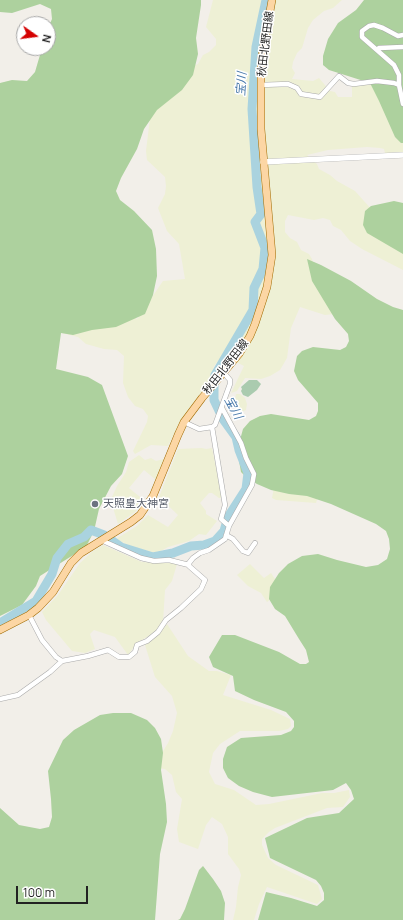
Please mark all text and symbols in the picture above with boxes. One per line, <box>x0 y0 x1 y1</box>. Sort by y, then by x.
street label: 秋田北野田線 <box>255 10 277 78</box>
north arrow <box>16 16 56 56</box>
text: N <box>39 33 55 44</box>
water label: 宝川 <box>234 72 250 96</box>
street label: 秋田北野田線 <box>200 337 252 397</box>
water label: 宝川 <box>221 394 245 422</box>
place label: 天照皇大神宮 <box>103 497 169 511</box>
marker: 天照皇大神宮 <box>90 499 100 509</box>
scale bar <box>18 878 90 904</box>
text: 100 m <box>23 884 55 901</box>

